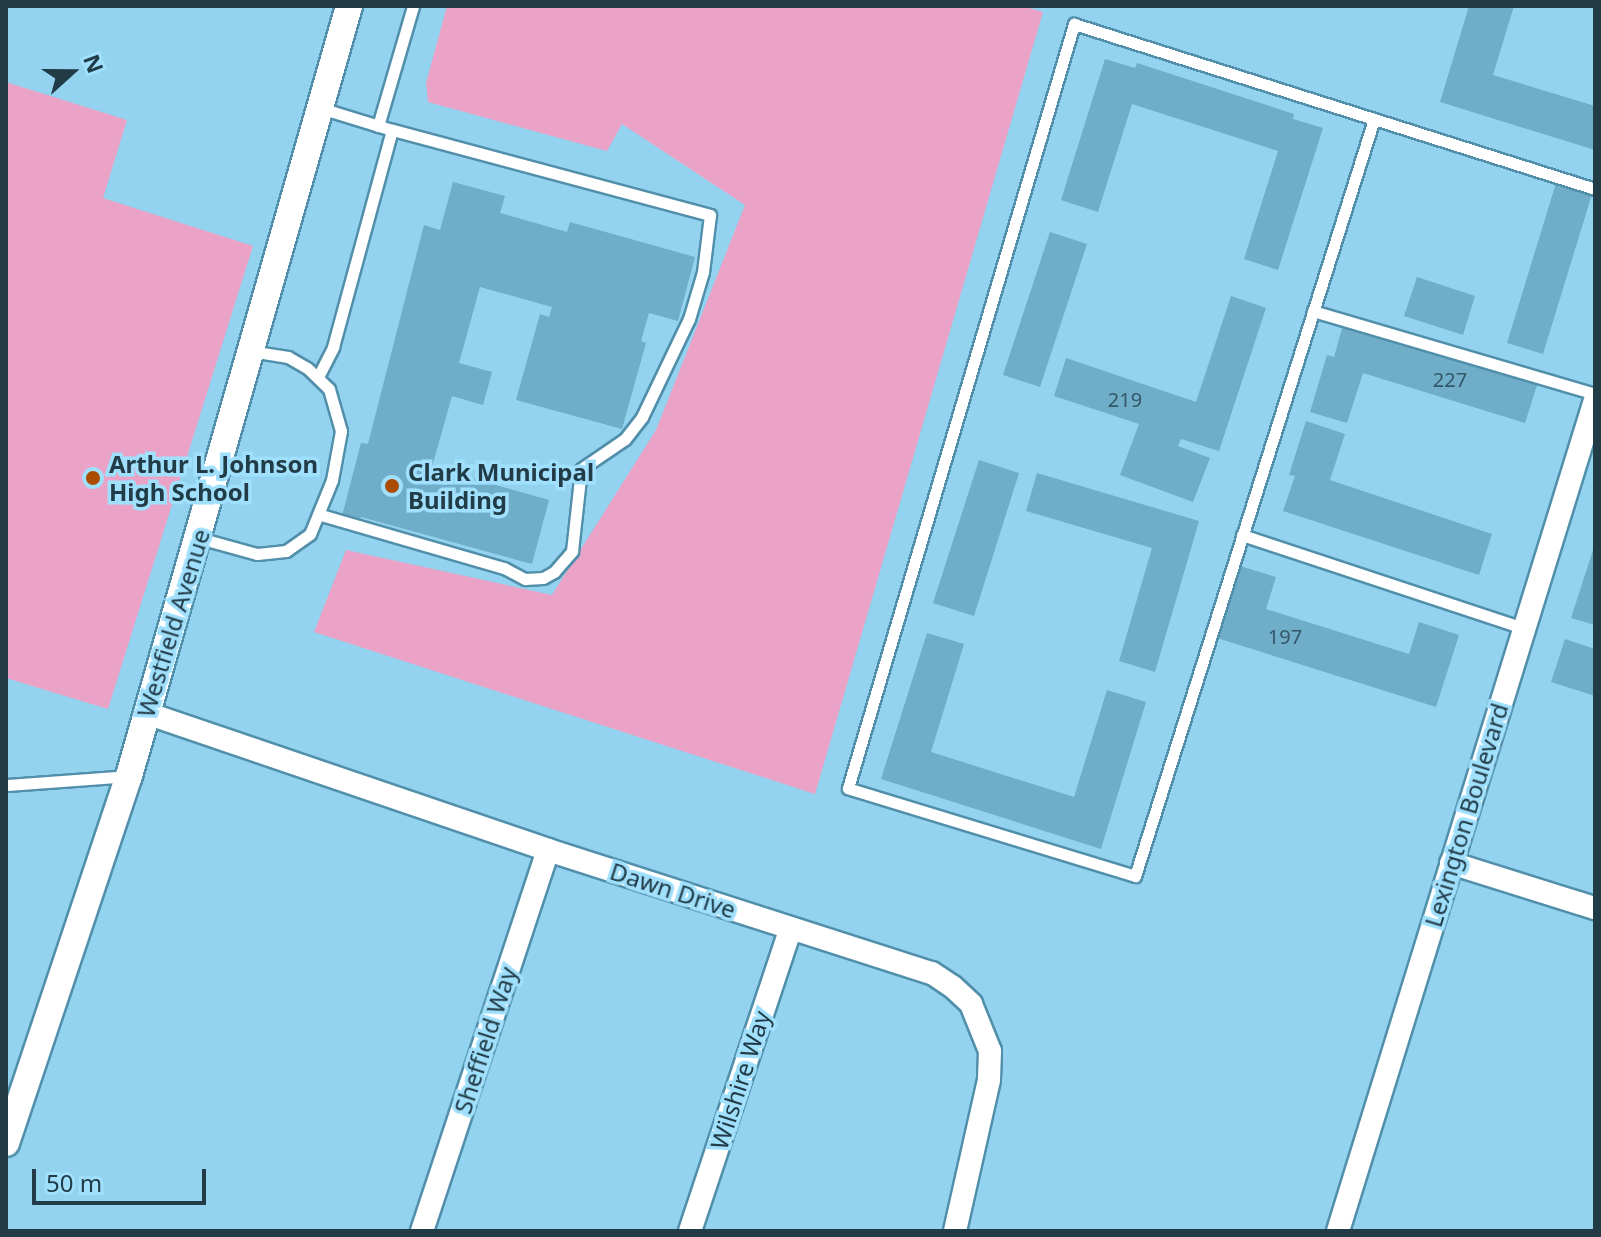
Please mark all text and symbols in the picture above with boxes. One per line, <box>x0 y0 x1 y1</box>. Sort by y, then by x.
north arrow <box>32 32 112 112</box>
text: N <box>77 50 112 77</box>
house number: 227 <box>1433 367 1467 391</box>
house number: 219 <box>1108 387 1142 411</box>
place label: Arthur L. Johnson High School <box>109 450 318 506</box>
place label: Clark Municipal Building <box>408 458 594 514</box>
marker: Arthur L. Johnson High School <box>84 469 102 487</box>
marker: Clark Municipal Building <box>383 477 401 495</box>
street label: Westfield Avenue <box>131 526 215 720</box>
house number: 197 <box>1268 624 1302 648</box>
street label: Lexington Boulevard <box>1418 700 1514 930</box>
street label: Dawn Drive <box>607 856 739 924</box>
street label: Sheffield Way <box>448 963 522 1117</box>
street label: Wilshire Way <box>704 1007 776 1153</box>
scale bar <box>36 1153 210 1203</box>
text: 50 m <box>46 1166 102 1199</box>

